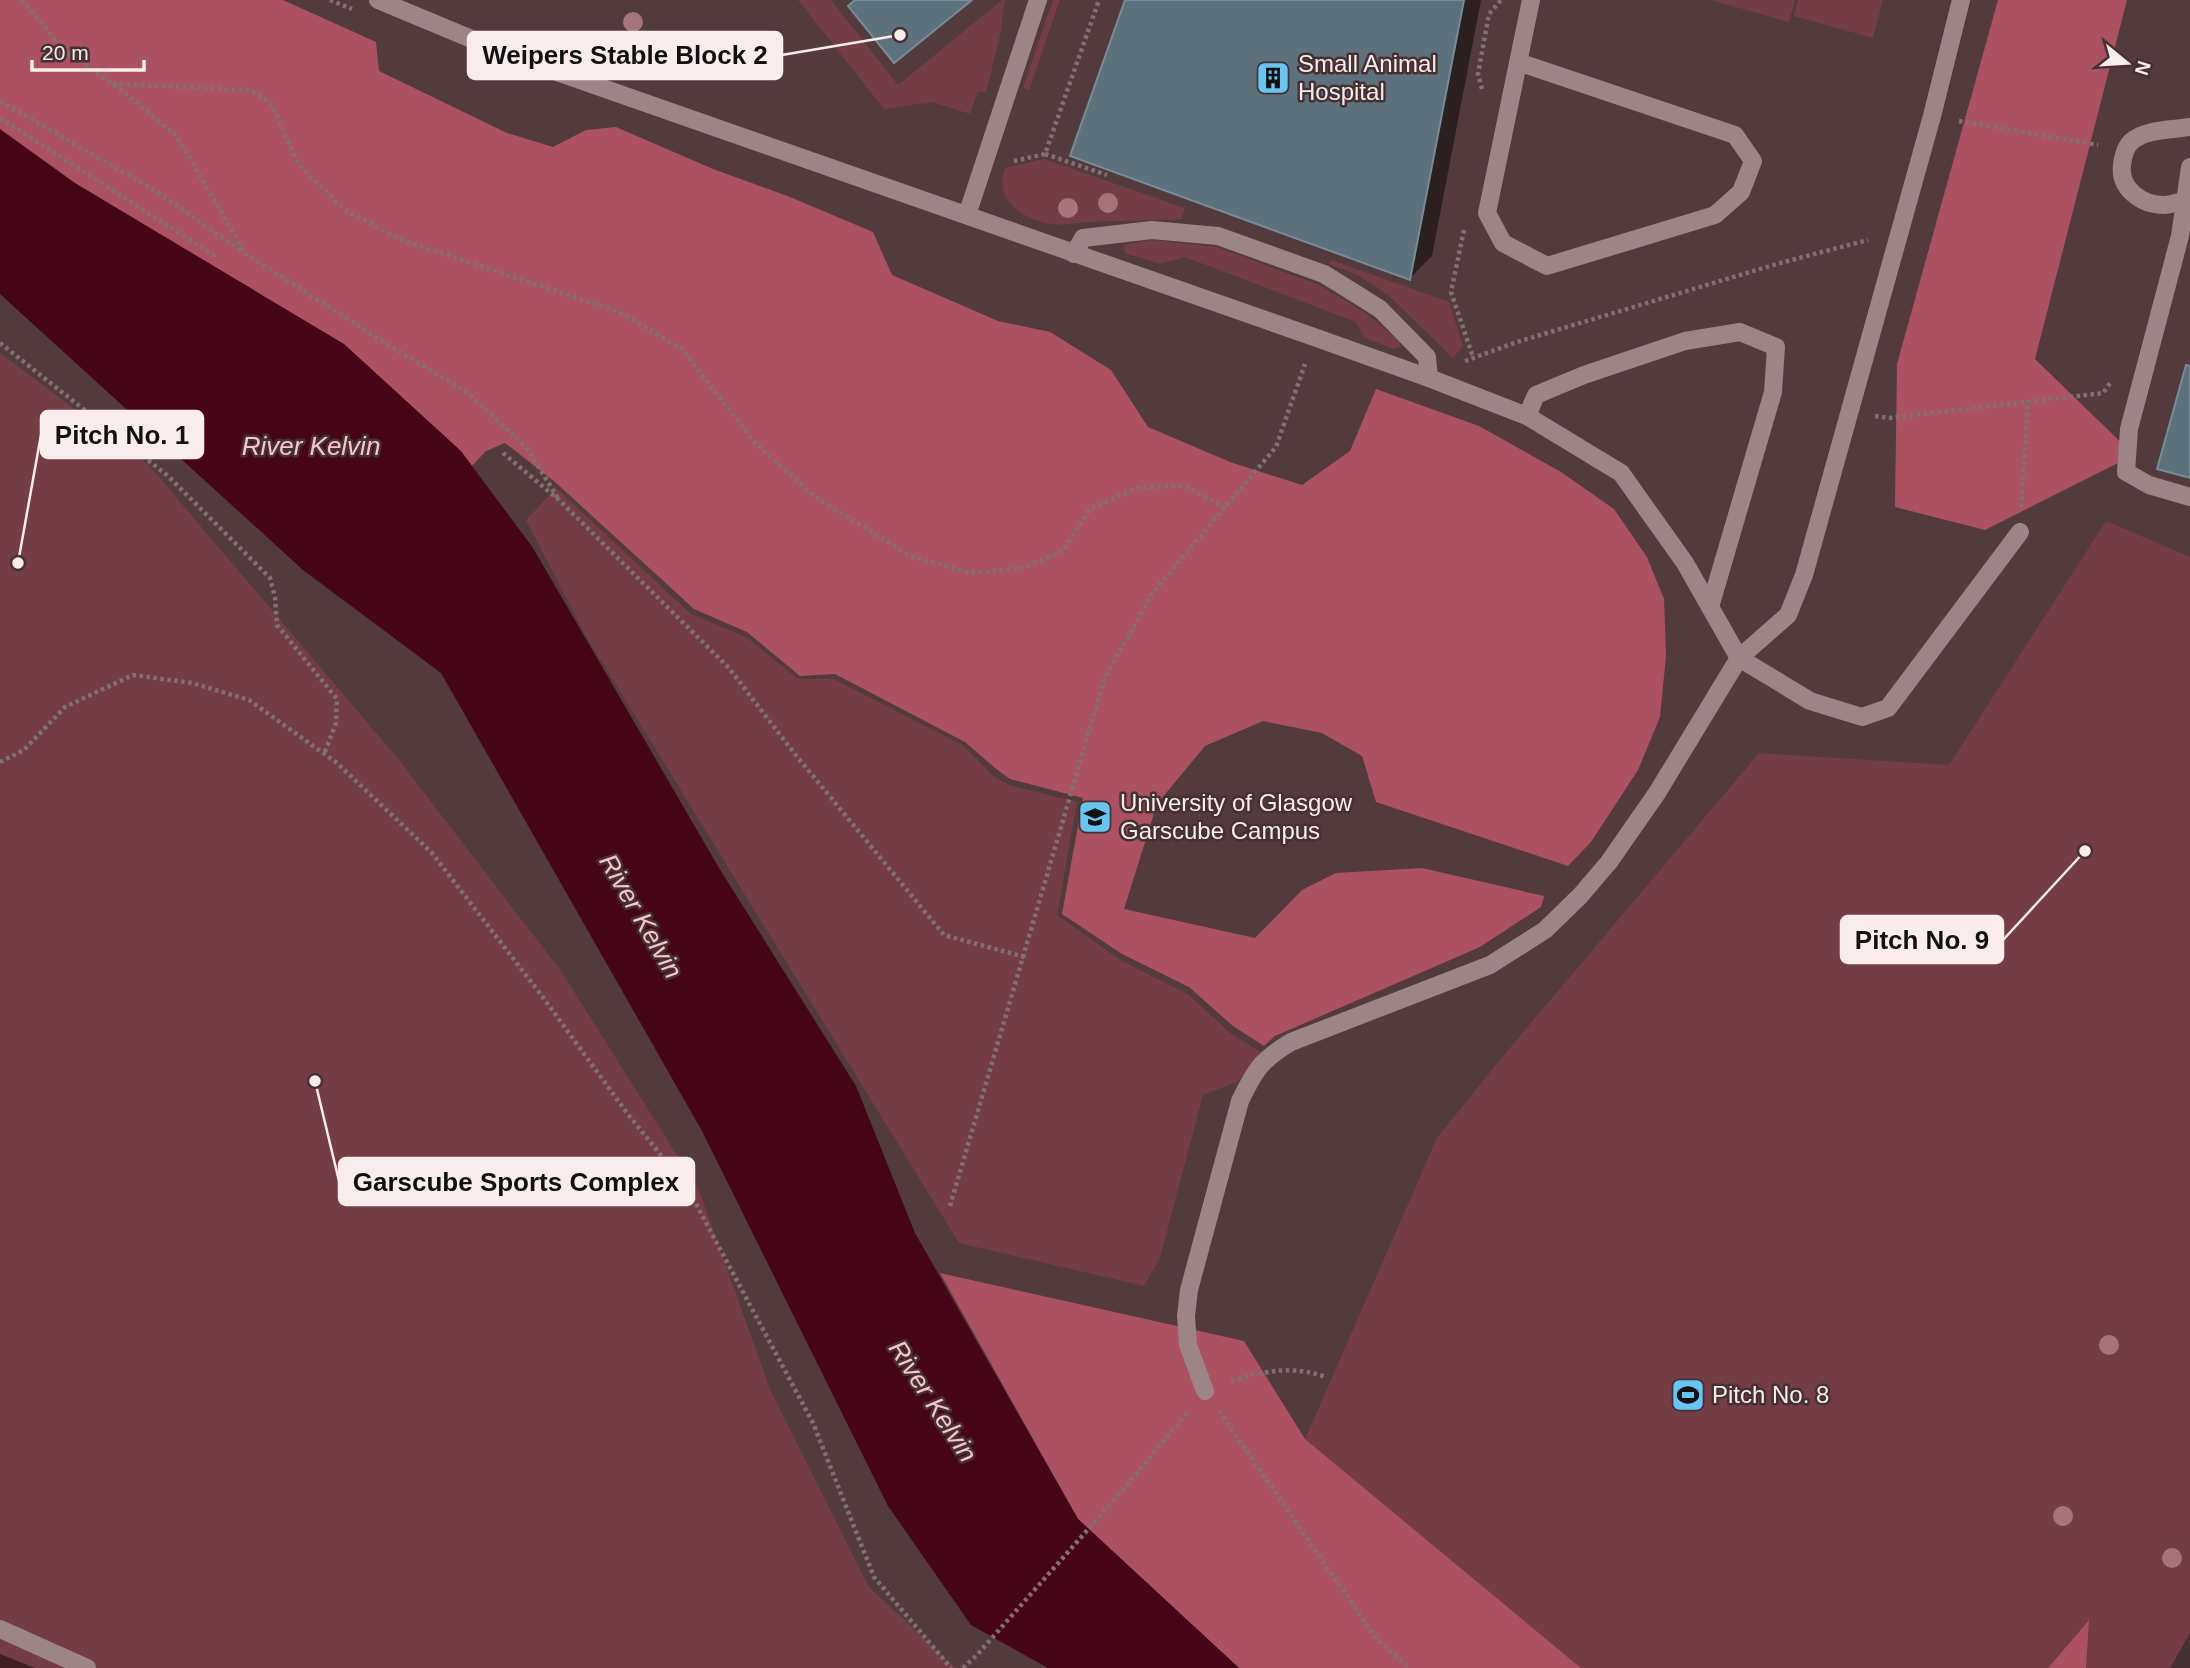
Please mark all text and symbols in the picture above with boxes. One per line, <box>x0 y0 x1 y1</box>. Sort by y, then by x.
scale bar <box>32 28 144 72</box>
north arrow <box>2092 28 2162 98</box>
callout: Weipers Stable Block 2 <box>468 32 782 79</box>
text: Weipers Stable Block 2 <box>482 40 768 70</box>
text: 20 m <box>42 41 89 64</box>
place label: Small Animal Hospital <box>1298 50 1437 105</box>
text: N <box>2131 58 2155 78</box>
building icon: Small Animal Hospital <box>1254 59 1292 97</box>
callout: Pitch No. 1 <box>41 411 203 458</box>
text: Pitch No. 1 <box>55 420 189 450</box>
water label: River Kelvin <box>242 431 380 461</box>
place label: University of Glasgow Garscube Campus <box>1120 789 1353 844</box>
school or university icon: University of Glasgow Garscube Campus <box>1076 798 1114 836</box>
water label: River Kelvin <box>593 848 689 984</box>
callout: Pitch No. 9 <box>1841 916 2003 963</box>
text: Pitch No. 9 <box>1855 925 1989 955</box>
callout: Garscube Sports Complex <box>339 1158 694 1205</box>
text: Garscube Sports Complex <box>353 1167 680 1197</box>
water label: River Kelvin <box>883 1335 983 1467</box>
sports icon: Pitch No. 8 <box>1669 1376 1707 1414</box>
place label: Pitch No. 8 <box>1712 1381 1829 1408</box>

